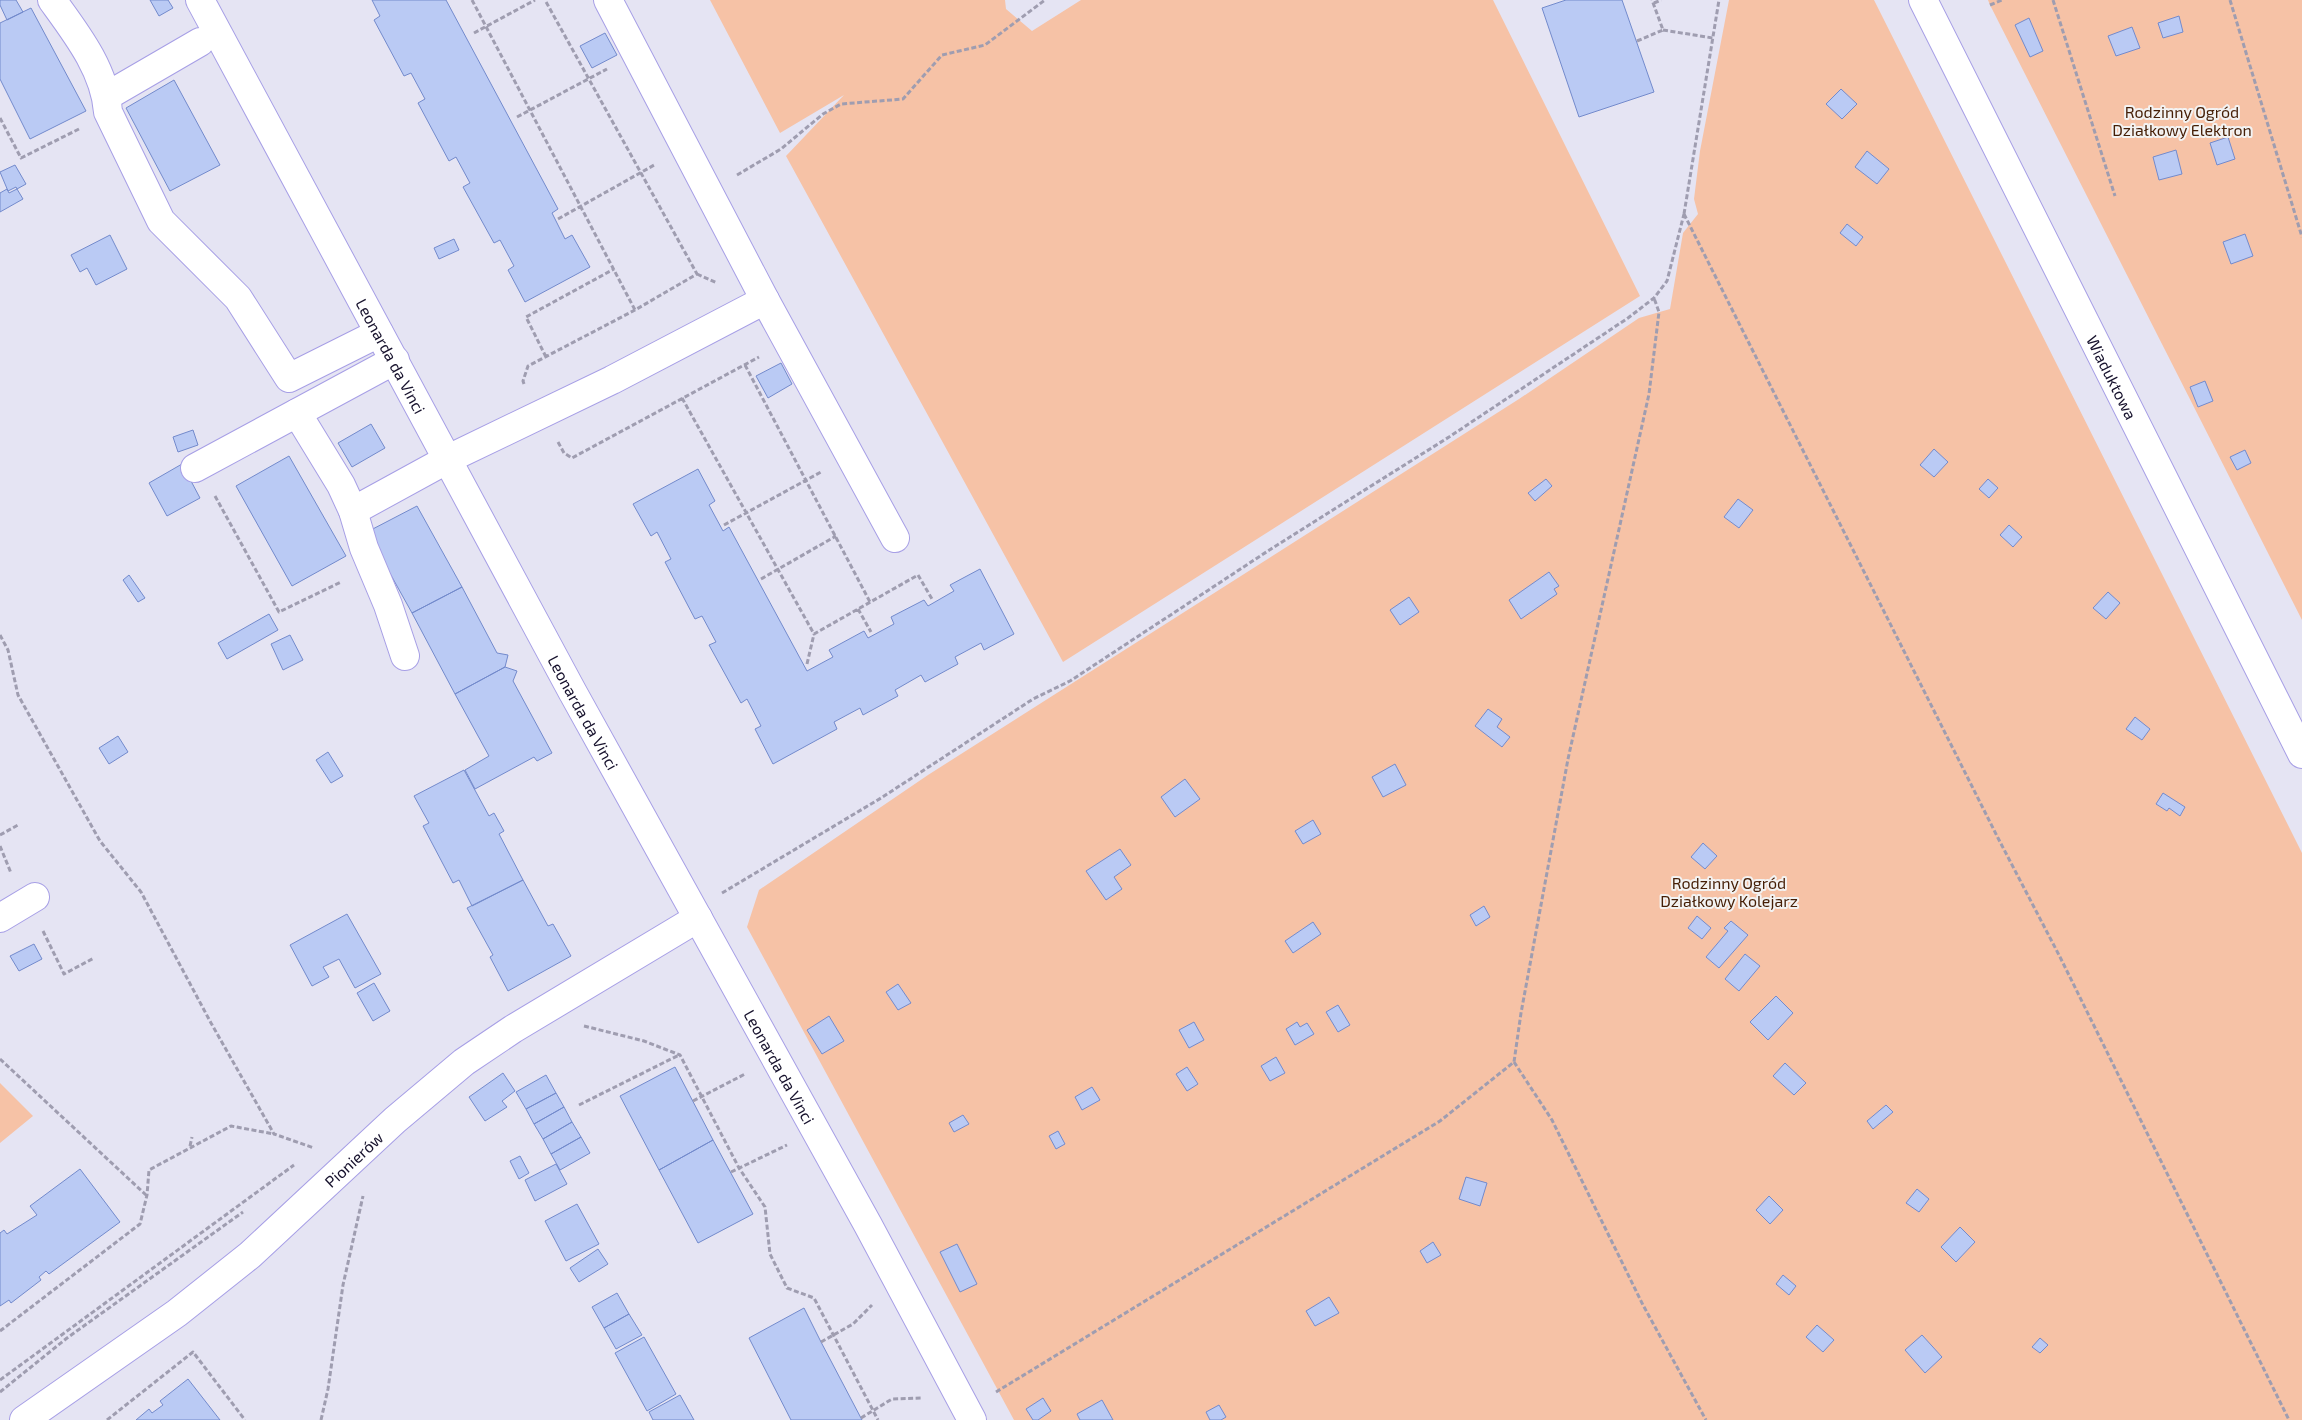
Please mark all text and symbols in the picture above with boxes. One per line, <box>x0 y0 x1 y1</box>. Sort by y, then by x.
park label: Rodzinny Ogród Działkowy Elektron <box>2112 102 2252 139</box>
street label: Leonarda da Vinci <box>353 295 430 416</box>
street label: Wiaduktowa <box>2083 332 2142 422</box>
street label: Leonarda da Vinci <box>545 652 623 773</box>
park label: Rodzinny Ogród Działkowy Kolejarz <box>1660 873 1798 911</box>
street label: Leonarda da Vinci <box>741 1006 819 1127</box>
street label: Pionierów <box>320 1127 386 1191</box>

